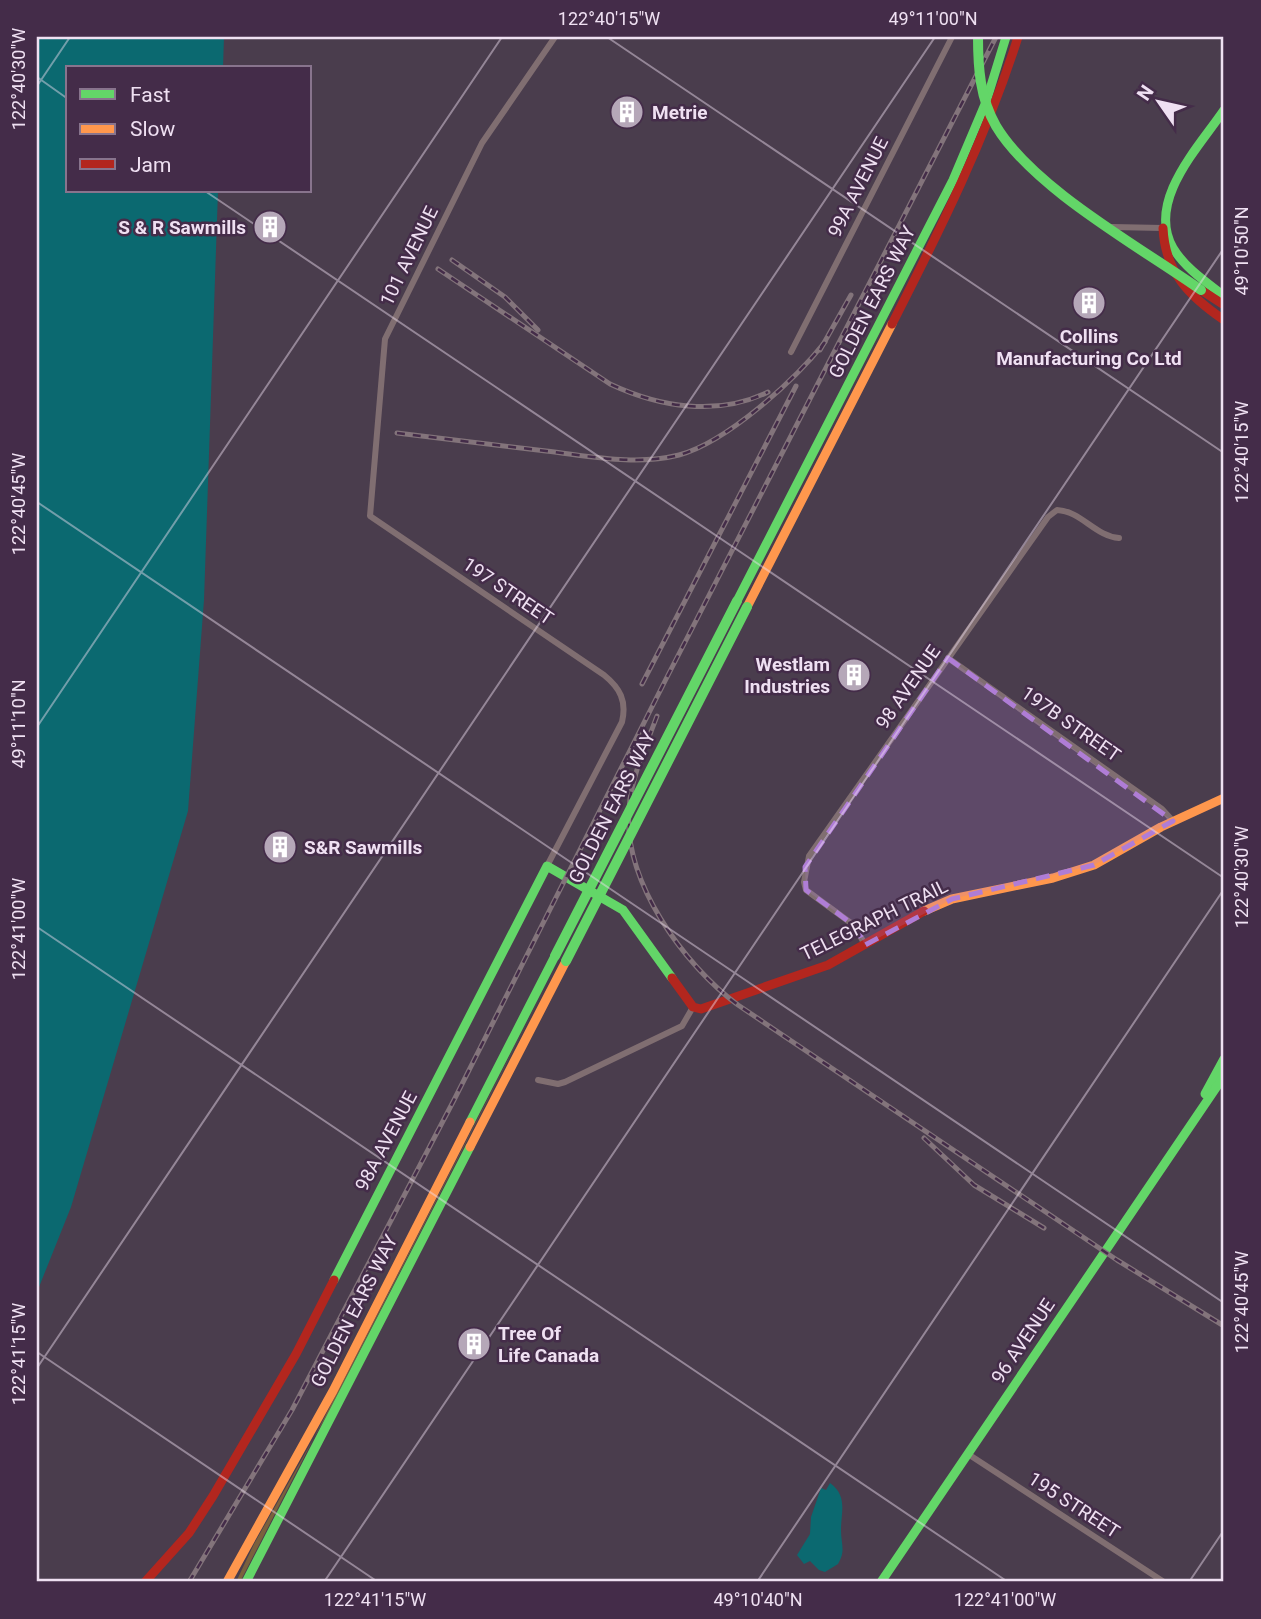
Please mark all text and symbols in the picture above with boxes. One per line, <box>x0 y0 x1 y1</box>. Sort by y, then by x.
text: 122°40'15"W <box>558 8 660 29</box>
text: 49°11'00"N <box>888 8 978 29</box>
text: 122°40'30"W <box>8 28 29 130</box>
legend <box>66 66 312 192</box>
north arrow <box>1124 66 1194 136</box>
text: N <box>1132 81 1159 105</box>
text: Fast <box>130 83 171 107</box>
building icon: Metrie <box>608 93 646 131</box>
place label: Metrie <box>652 101 708 124</box>
text: Slow <box>130 117 176 141</box>
street label: 99A AVENUE <box>823 133 893 241</box>
text: Jam <box>130 153 171 177</box>
street label: 101 AVENUE <box>375 202 443 310</box>
text: 49°10'50"N <box>1231 206 1252 296</box>
building icon: S & R Sawmills <box>251 208 289 246</box>
place label: S & R Sawmills <box>118 216 246 239</box>
street label: GOLDEN EARS WAY <box>824 221 921 382</box>
building icon: Collins Manufacturing Co Ltd <box>1070 284 1108 322</box>
place label: Collins Manufacturing Co Ltd <box>996 325 1182 370</box>
text: 122°40'15"W <box>1231 401 1252 503</box>
text: 122°40'45"W <box>8 453 29 555</box>
street label: 197 STREET <box>458 552 558 630</box>
street label: 98 AVENUE <box>871 640 945 733</box>
place label: Westlam Industries <box>744 653 830 698</box>
building icon: Westlam Industries <box>835 656 873 694</box>
text: 49°11'10"N <box>8 679 29 769</box>
street label: 197B STREET <box>1017 681 1125 767</box>
street label: GOLDEN EARS WAY <box>564 726 661 887</box>
text: 122°40'30"W <box>1231 826 1252 928</box>
building icon: S&R Sawmills <box>261 828 299 866</box>
place label: S&R Sawmills <box>304 836 422 859</box>
street label: TELEGRAPH TRAIL <box>797 874 951 966</box>
text: 122°41'00"W <box>8 878 29 980</box>
street label: 98A AVENUE <box>350 1087 422 1195</box>
street label: GOLDEN EARS WAY <box>306 1230 403 1391</box>
text: 122°40'45"W <box>1231 1251 1252 1353</box>
street label: 96 AVENUE <box>986 1294 1060 1388</box>
text: 122°41'15"W <box>8 1303 29 1405</box>
place label: Tree Of Life Canada <box>498 1322 599 1367</box>
building icon: Tree Of Life Canada <box>455 1325 493 1363</box>
street label: 195 STREET <box>1024 1467 1124 1543</box>
text: 122°41'15"W <box>324 1589 426 1610</box>
text: 49°10'40"N <box>713 1589 803 1610</box>
text: 122°41'00"W <box>954 1589 1056 1610</box>

